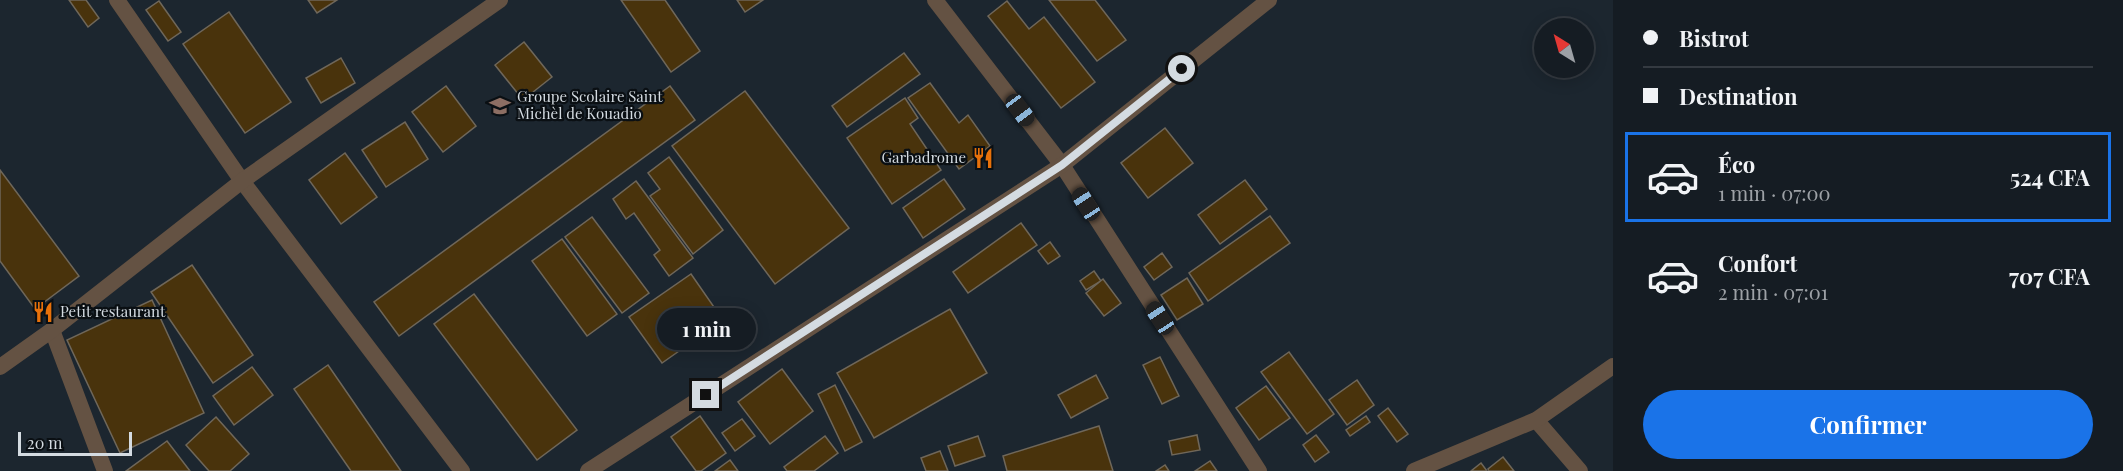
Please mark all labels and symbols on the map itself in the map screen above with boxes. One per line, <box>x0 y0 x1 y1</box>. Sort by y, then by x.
north arrow <box>1534 18 1594 78</box>
route start <box>1168 55 1195 82</box>
place label: Groupe Scolaire Saint Michèl de Kouadio <box>517 86 663 123</box>
car <box>1002 90 1038 130</box>
school or university icon: Groupe Scolaire Saint Michèl de Kouadio <box>488 94 512 118</box>
restaurant icon: Garbadrome <box>971 146 995 170</box>
place label: Garbadrome <box>882 147 966 167</box>
car <box>1069 184 1103 224</box>
car <box>1143 298 1177 338</box>
restaurant icon: Petit restaurant <box>31 300 55 324</box>
place label: Petit restaurant <box>60 301 166 321</box>
callout: 1 min <box>656 308 756 350</box>
route end <box>692 381 719 408</box>
scale bar <box>18 429 132 456</box>

